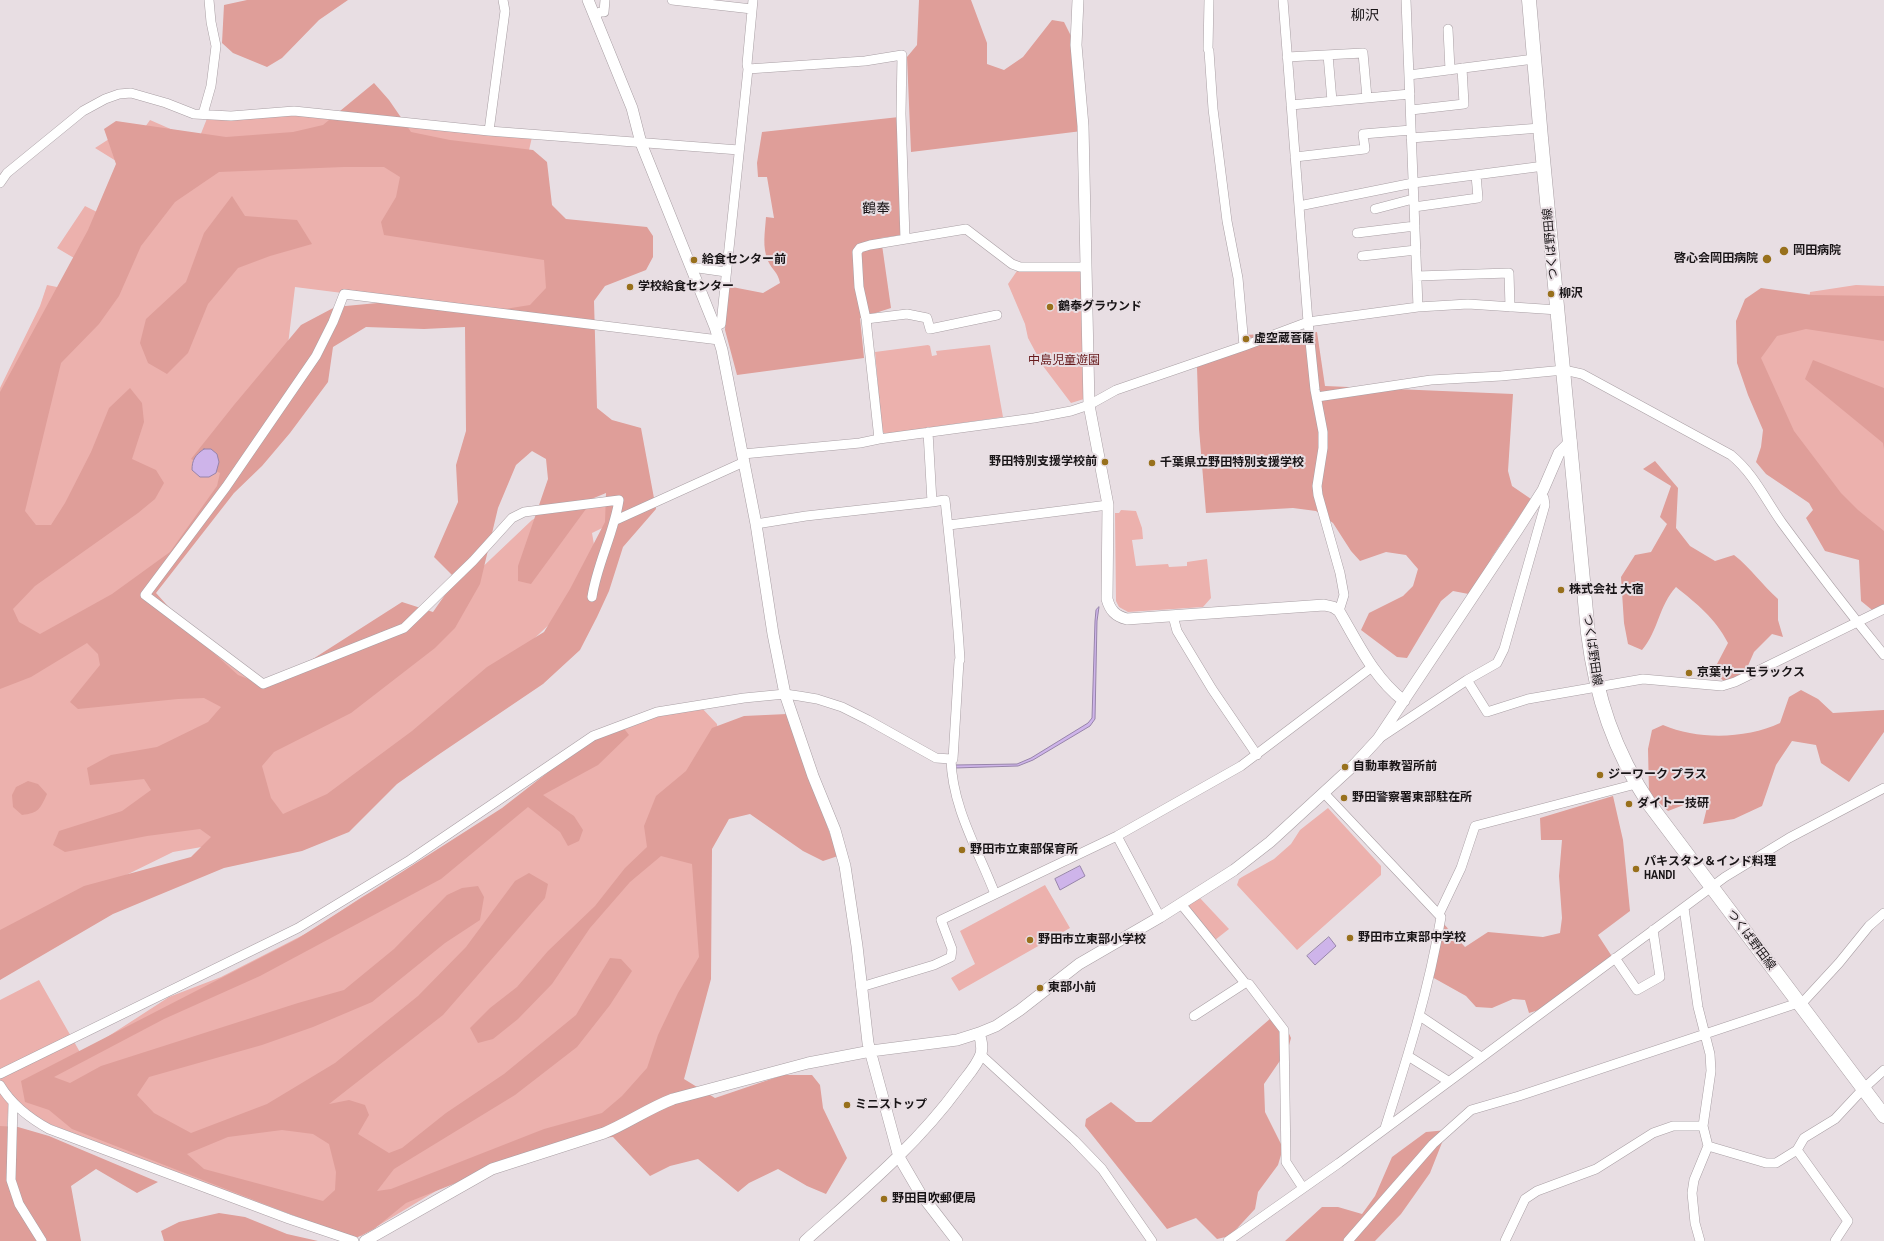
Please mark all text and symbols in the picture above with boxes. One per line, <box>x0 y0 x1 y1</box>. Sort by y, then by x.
district label: 柳沢 <box>1351 8 1379 24</box>
district label: 鶴奉 <box>862 201 890 217</box>
street label: つくば野田線 <box>1541 208 1561 280</box>
place label: 岡田病院 <box>1793 244 1841 258</box>
marker: 岡田病院 <box>1778 245 1790 257</box>
place label: 啓心会岡田病院 <box>1674 252 1758 266</box>
place label: 給食センター前 <box>702 253 786 267</box>
marker: 啓心会岡田病院 <box>1761 253 1773 265</box>
marker: 給食センター前 <box>689 255 699 265</box>
place label: 学校給食センター <box>638 280 734 294</box>
marker: 学校給食センター <box>625 282 635 292</box>
place label: 柳沢 <box>1559 287 1583 301</box>
marker: 柳沢 <box>1546 289 1556 299</box>
place label: 鶴奉グラウンド <box>1058 300 1142 314</box>
marker: 鶴奉グラウンド <box>1045 302 1055 312</box>
place label: 虚空蔵菩薩 <box>1254 332 1314 346</box>
marker: 虚空蔵菩薩 <box>1241 334 1251 344</box>
park label: 中島児童遊園 <box>1028 354 1100 368</box>
place label: 野田特別支援学校前 <box>989 455 1097 469</box>
place label: 千葉県立野田特別支援学校 <box>1160 456 1304 470</box>
marker: 野田特別支援学校前 <box>1100 457 1110 467</box>
marker: 千葉県立野田特別支援学校 <box>1147 458 1157 468</box>
place label: 株式会社 大宿 <box>1569 583 1644 597</box>
marker: 株式会社 大宿 <box>1556 585 1566 595</box>
street label: つくば野田線 <box>1580 613 1604 687</box>
place label: 京葉サーモラックス <box>1697 666 1805 680</box>
marker: 京葉サーモラックス <box>1684 668 1694 678</box>
place label: 自動車教習所前 <box>1353 760 1437 774</box>
marker: 自動車教習所前 <box>1340 762 1350 772</box>
place label: ジーワーク プラス <box>1608 768 1707 782</box>
marker: ジーワーク プラス <box>1595 770 1605 780</box>
place label: 野田警察署東部駐在所 <box>1352 791 1472 805</box>
marker: 野田警察署東部駐在所 <box>1339 793 1349 803</box>
place label: ダイトー技研 <box>1637 797 1709 811</box>
marker: ダイトー技研 <box>1624 799 1634 809</box>
place label: 野田市立東部保育所 <box>970 843 1078 857</box>
marker: 野田市立東部保育所 <box>957 845 967 855</box>
place label: パキスタン＆インド料理 HANDI <box>1644 855 1776 883</box>
marker: パキスタン＆インド料理 HANDI <box>1631 864 1641 874</box>
street label: つくば野田線 <box>1724 907 1778 973</box>
place label: 野田市立東部中学校 <box>1358 931 1466 945</box>
place label: 野田市立東部小学校 <box>1038 933 1146 947</box>
marker: 野田市立東部中学校 <box>1345 933 1355 943</box>
marker: 野田市立東部小学校 <box>1025 935 1035 945</box>
place label: 東部小前 <box>1048 981 1096 995</box>
marker: 東部小前 <box>1035 983 1045 993</box>
place label: ミニストップ <box>855 1098 927 1112</box>
marker: ミニストップ <box>842 1100 852 1110</box>
place label: 野田目吹郵便局 <box>892 1192 976 1206</box>
marker: 野田目吹郵便局 <box>879 1194 889 1204</box>

